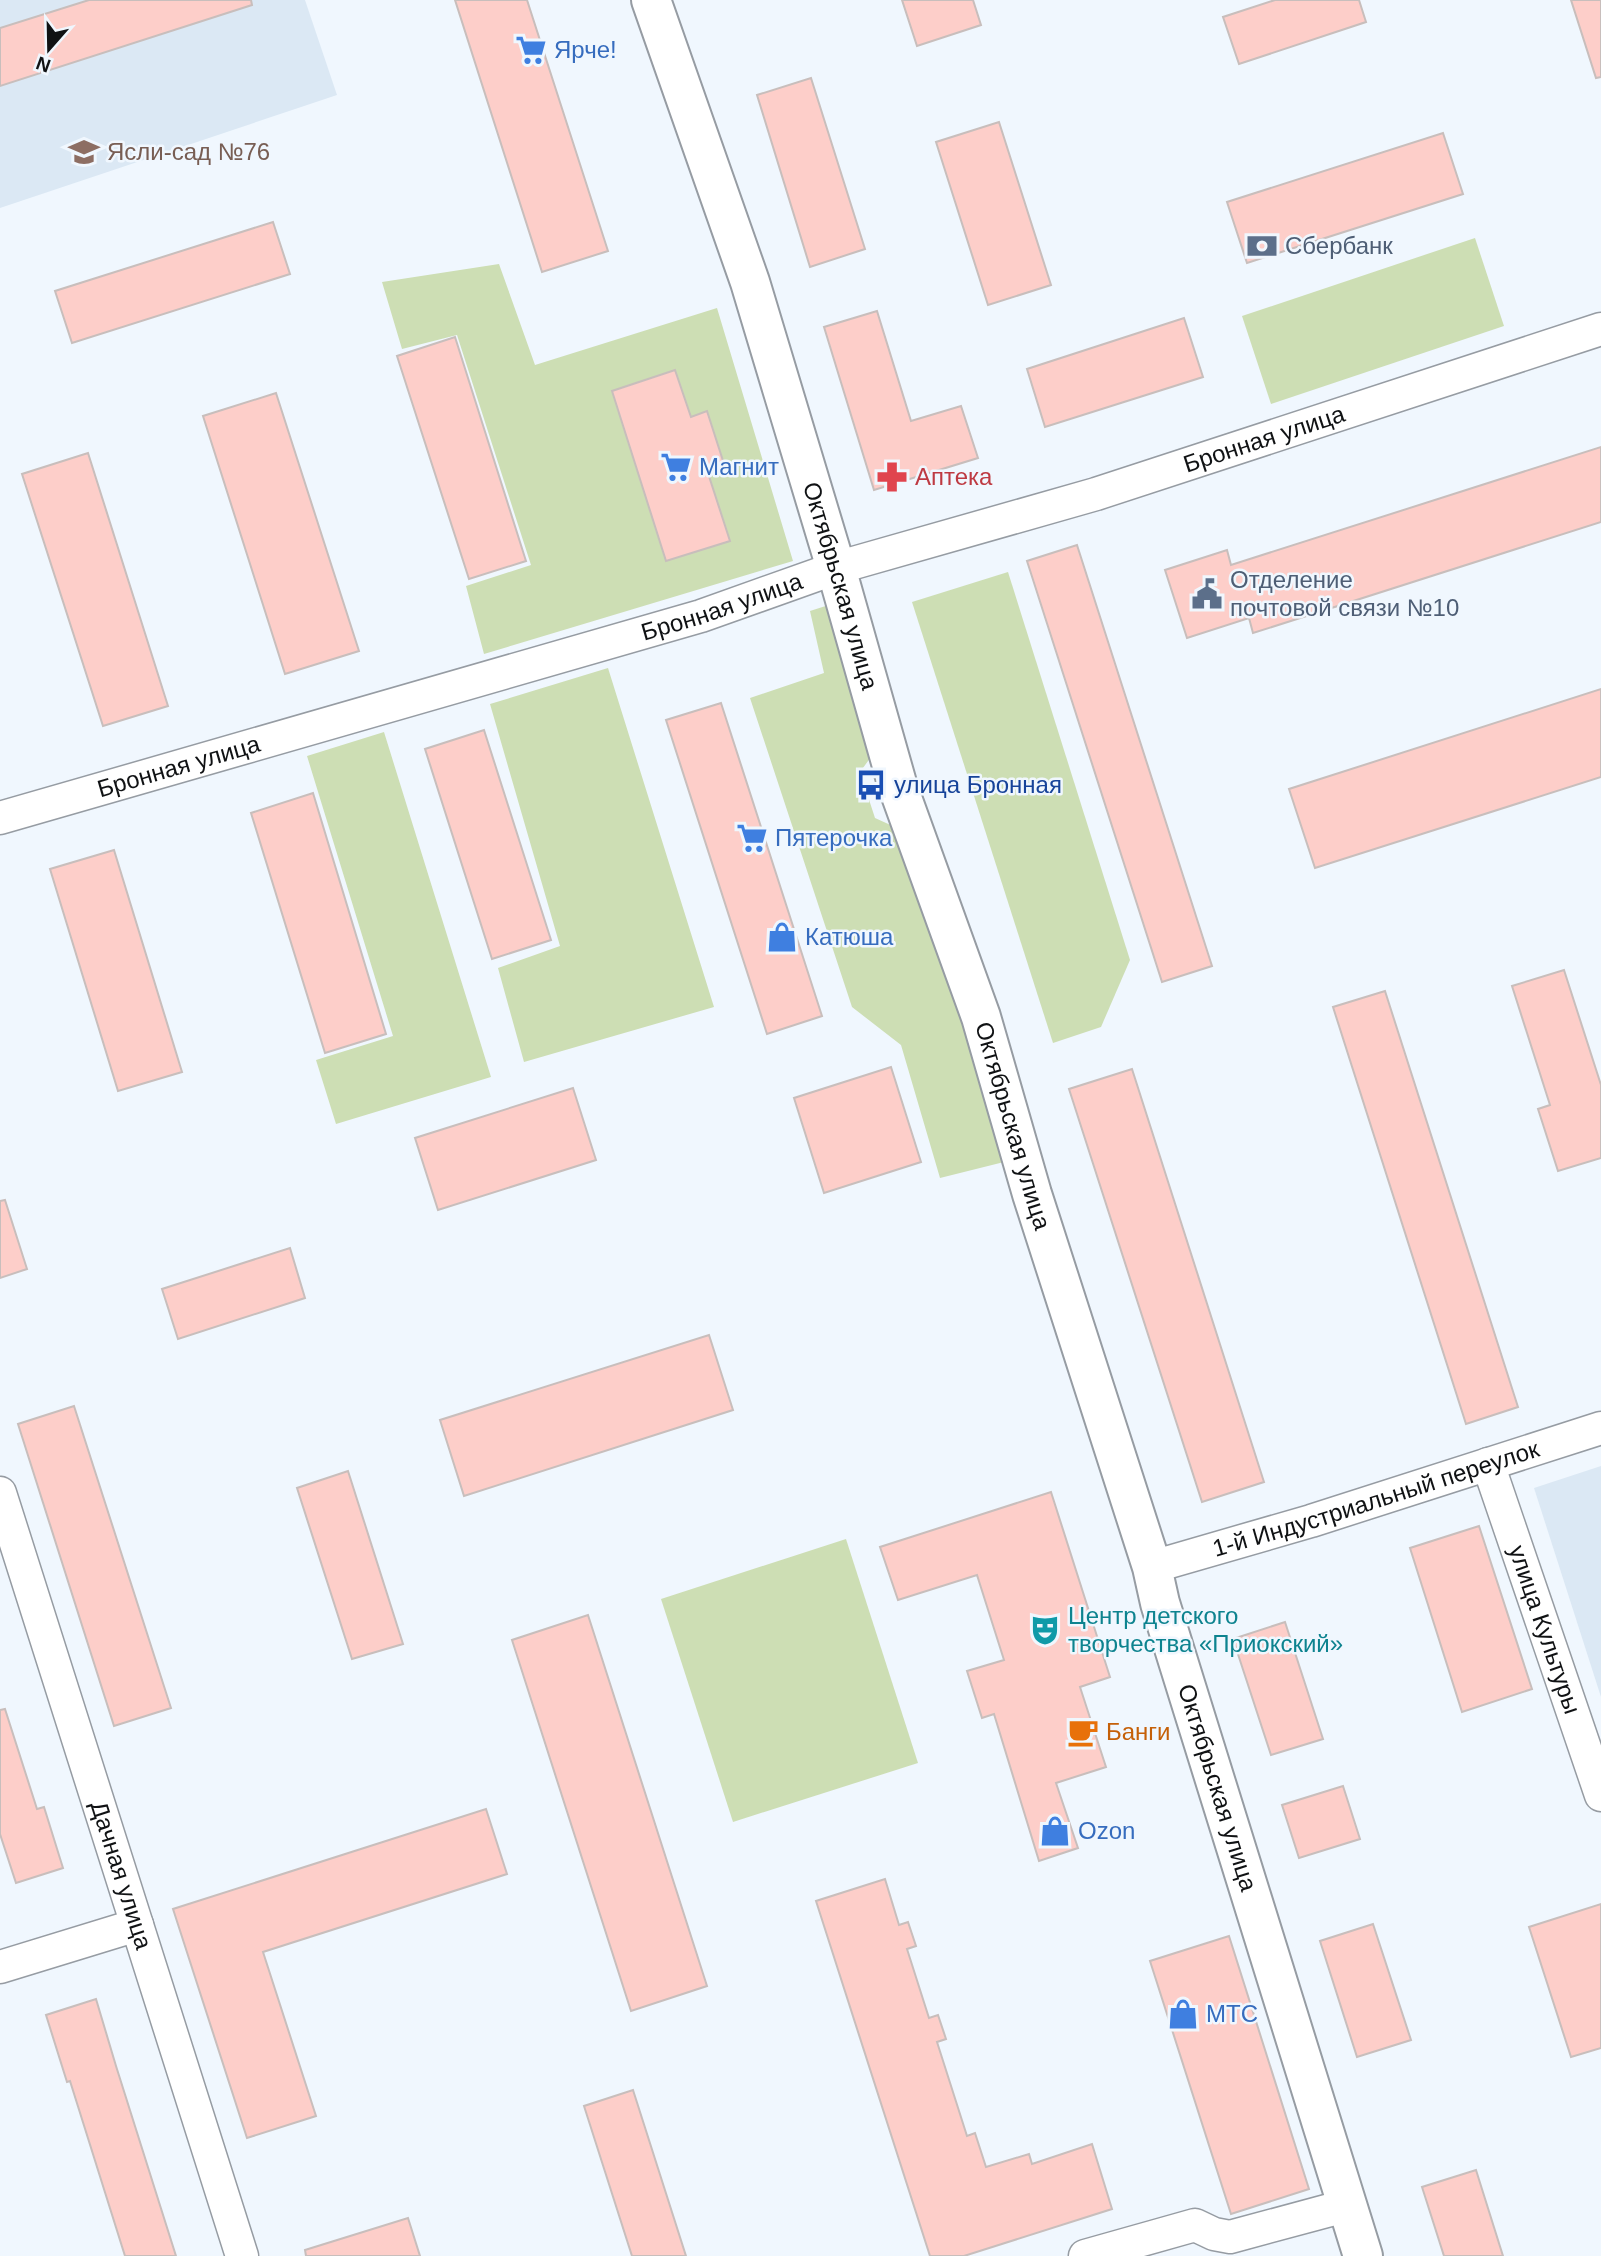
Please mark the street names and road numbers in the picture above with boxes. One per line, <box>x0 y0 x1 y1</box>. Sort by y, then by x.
street label: Бронная улица <box>1180 399 1349 478</box>
street label: Октябрьская улица <box>798 479 884 693</box>
street label: Бронная улица <box>638 567 806 646</box>
street label: Бронная улица <box>94 730 264 802</box>
street label: Октябрьская улица <box>970 1019 1057 1234</box>
street label: 1-й Индустриальный переулок <box>1209 1435 1543 1562</box>
street label: улица Культуры <box>1504 1542 1586 1717</box>
street label: Октябрьская улица <box>1173 1681 1263 1895</box>
street label: Дачная улица <box>86 1798 158 1953</box>

